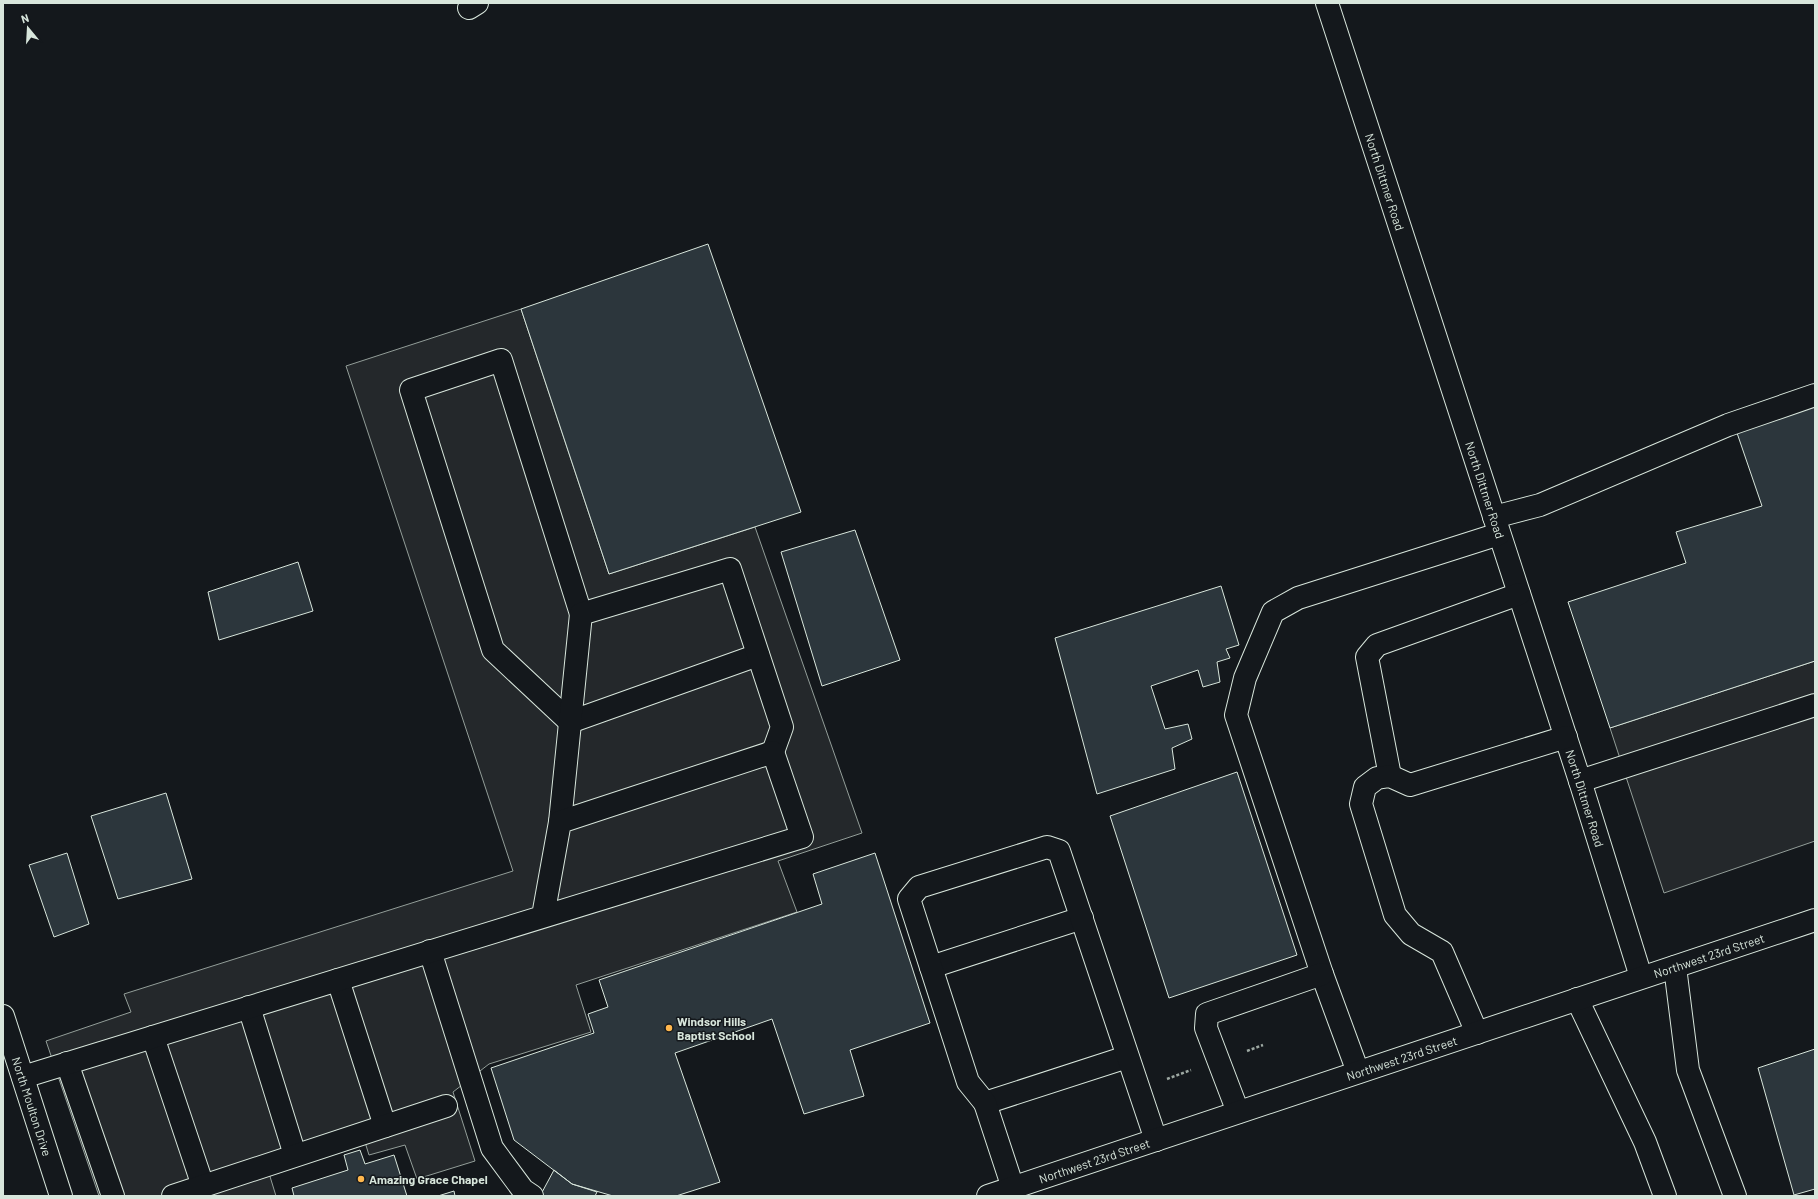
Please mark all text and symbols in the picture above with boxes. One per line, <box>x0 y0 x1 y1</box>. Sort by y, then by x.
north arrow <box>8 8 48 48</box>
text: N <box>19 11 30 25</box>
street label: North Dittmer Road <box>1363 131 1407 232</box>
street label: North Dittmer Road <box>1463 440 1508 540</box>
street label: North Dittmer Road <box>1563 748 1607 849</box>
street label: Northwest 23rd Street <box>1652 930 1766 980</box>
place label: Windsor Hills Baptist School <box>677 1014 755 1042</box>
marker: Windsor Hills Baptist School <box>664 1023 674 1033</box>
street label: Northwest 23rd Street <box>1344 1033 1459 1083</box>
street label: North Moulton Drive <box>10 1055 55 1158</box>
street label: Northwest 23rd Street <box>1037 1136 1151 1186</box>
place label: Amazing Grace Chapel <box>369 1172 488 1186</box>
marker: Amazing Grace Chapel <box>356 1174 366 1184</box>

